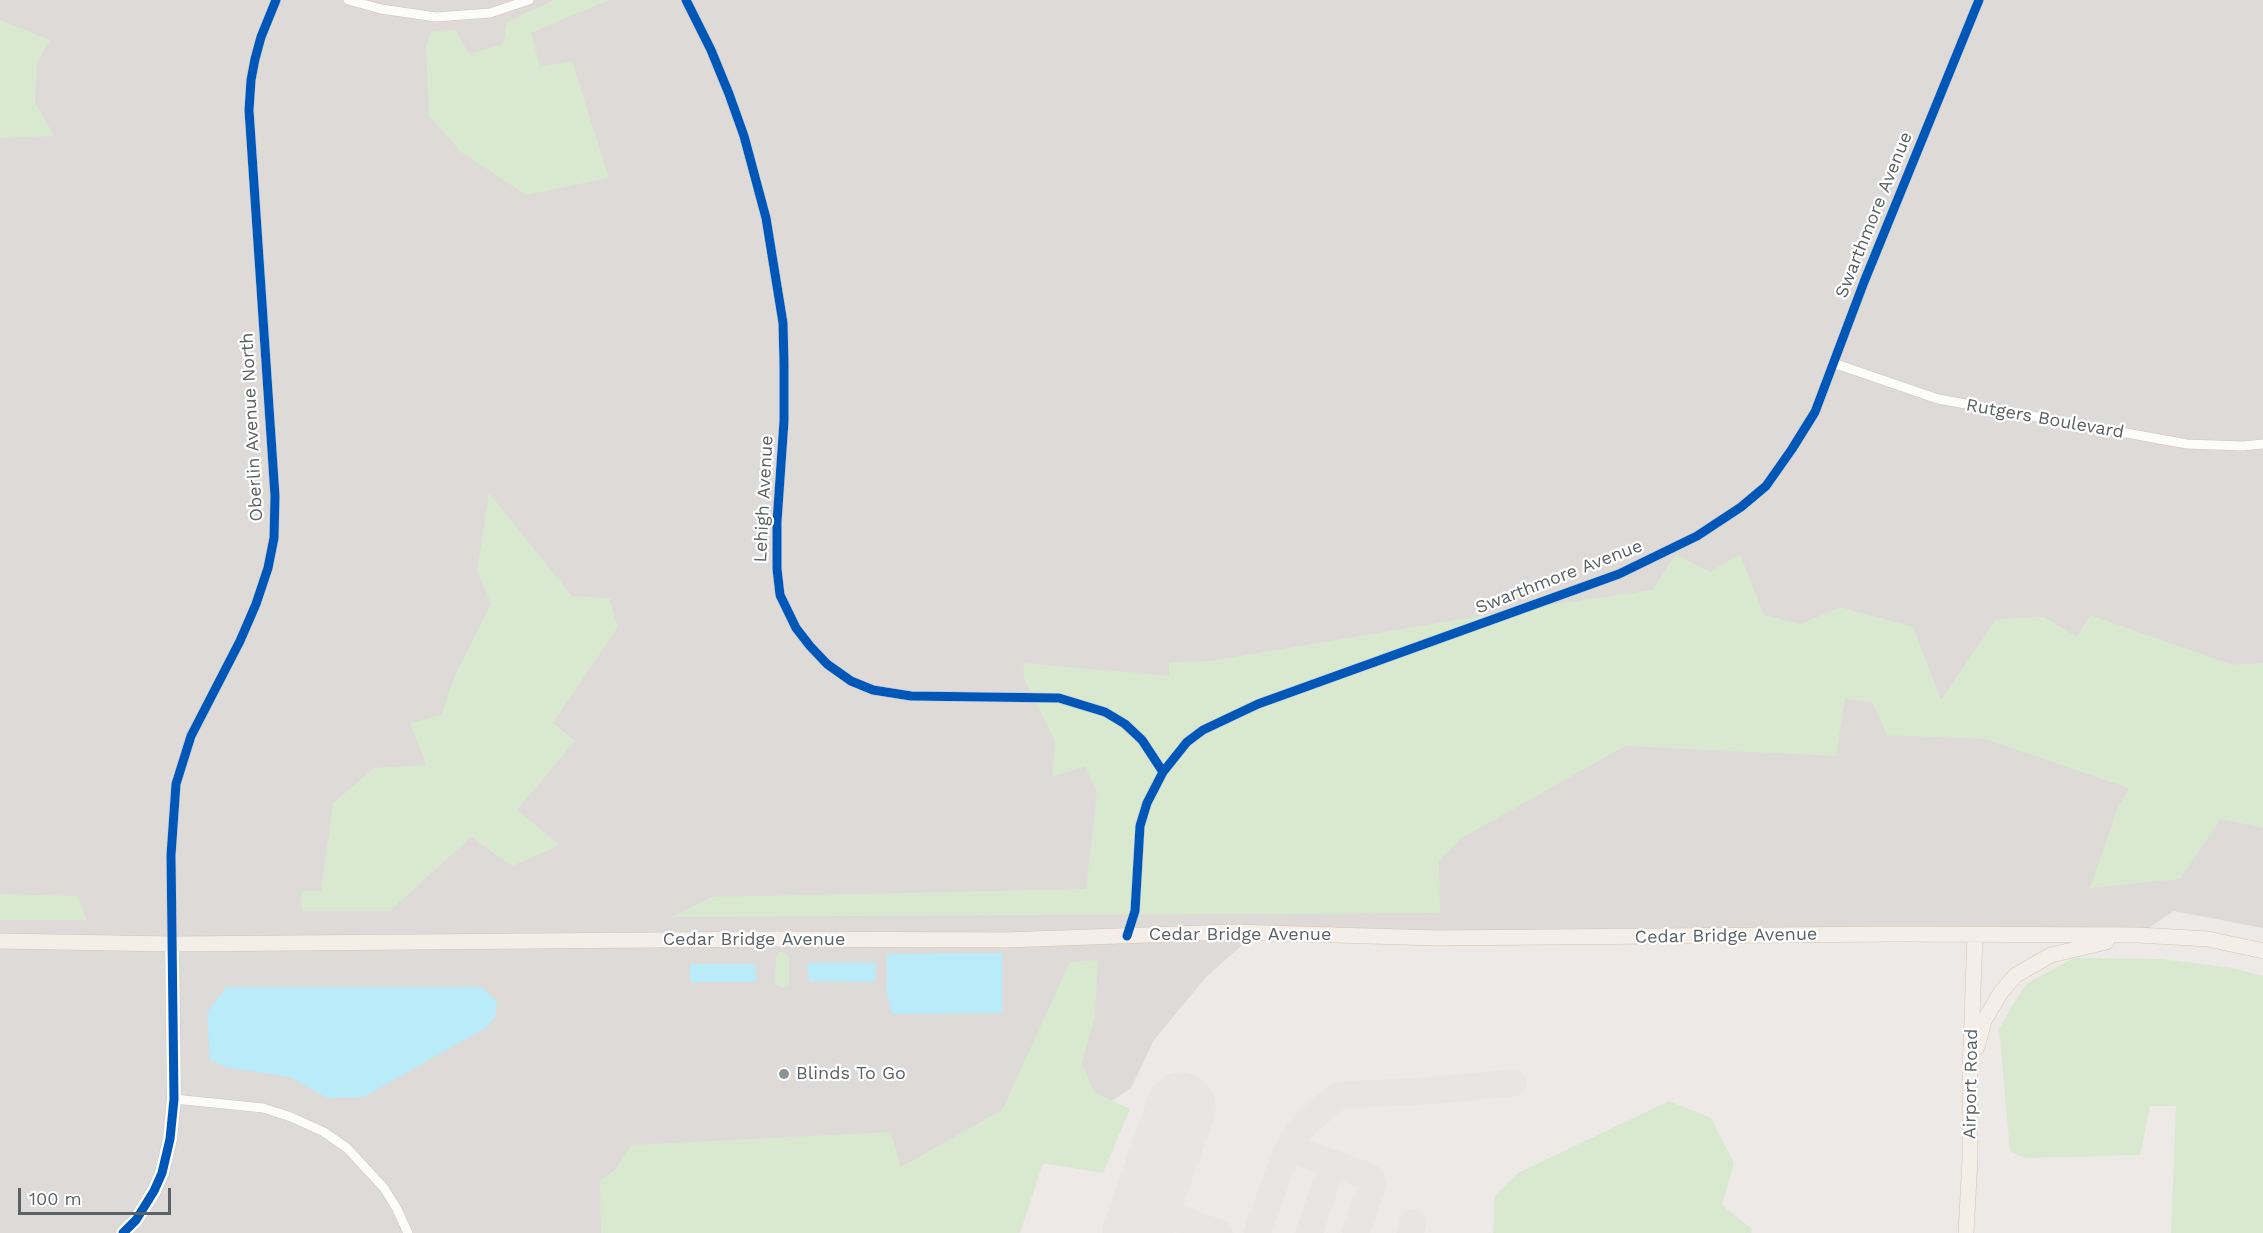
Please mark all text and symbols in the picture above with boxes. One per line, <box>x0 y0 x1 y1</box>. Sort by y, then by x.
street label: Swarthmore Avenue <box>1831 129 1917 301</box>
street label: Oberlin Avenue North <box>236 332 268 522</box>
street label: Rutgers Boulevard <box>1964 394 2126 444</box>
street label: Lehigh Avenue <box>750 435 778 563</box>
street label: Swarthmore Avenue <box>1472 535 1646 619</box>
street label: Cedar Bridge Avenue <box>1149 924 1331 946</box>
street label: Cedar Bridge Avenue <box>1635 924 1817 948</box>
street label: Cedar Bridge Avenue <box>663 929 845 951</box>
street label: Airport Road <box>1959 1029 1983 1139</box>
place label: Blinds To Go <box>796 1063 906 1085</box>
marker: Blinds To Go <box>777 1067 791 1081</box>
scale bar <box>21 1176 174 1214</box>
text: 100 m <box>29 1188 82 1209</box>

